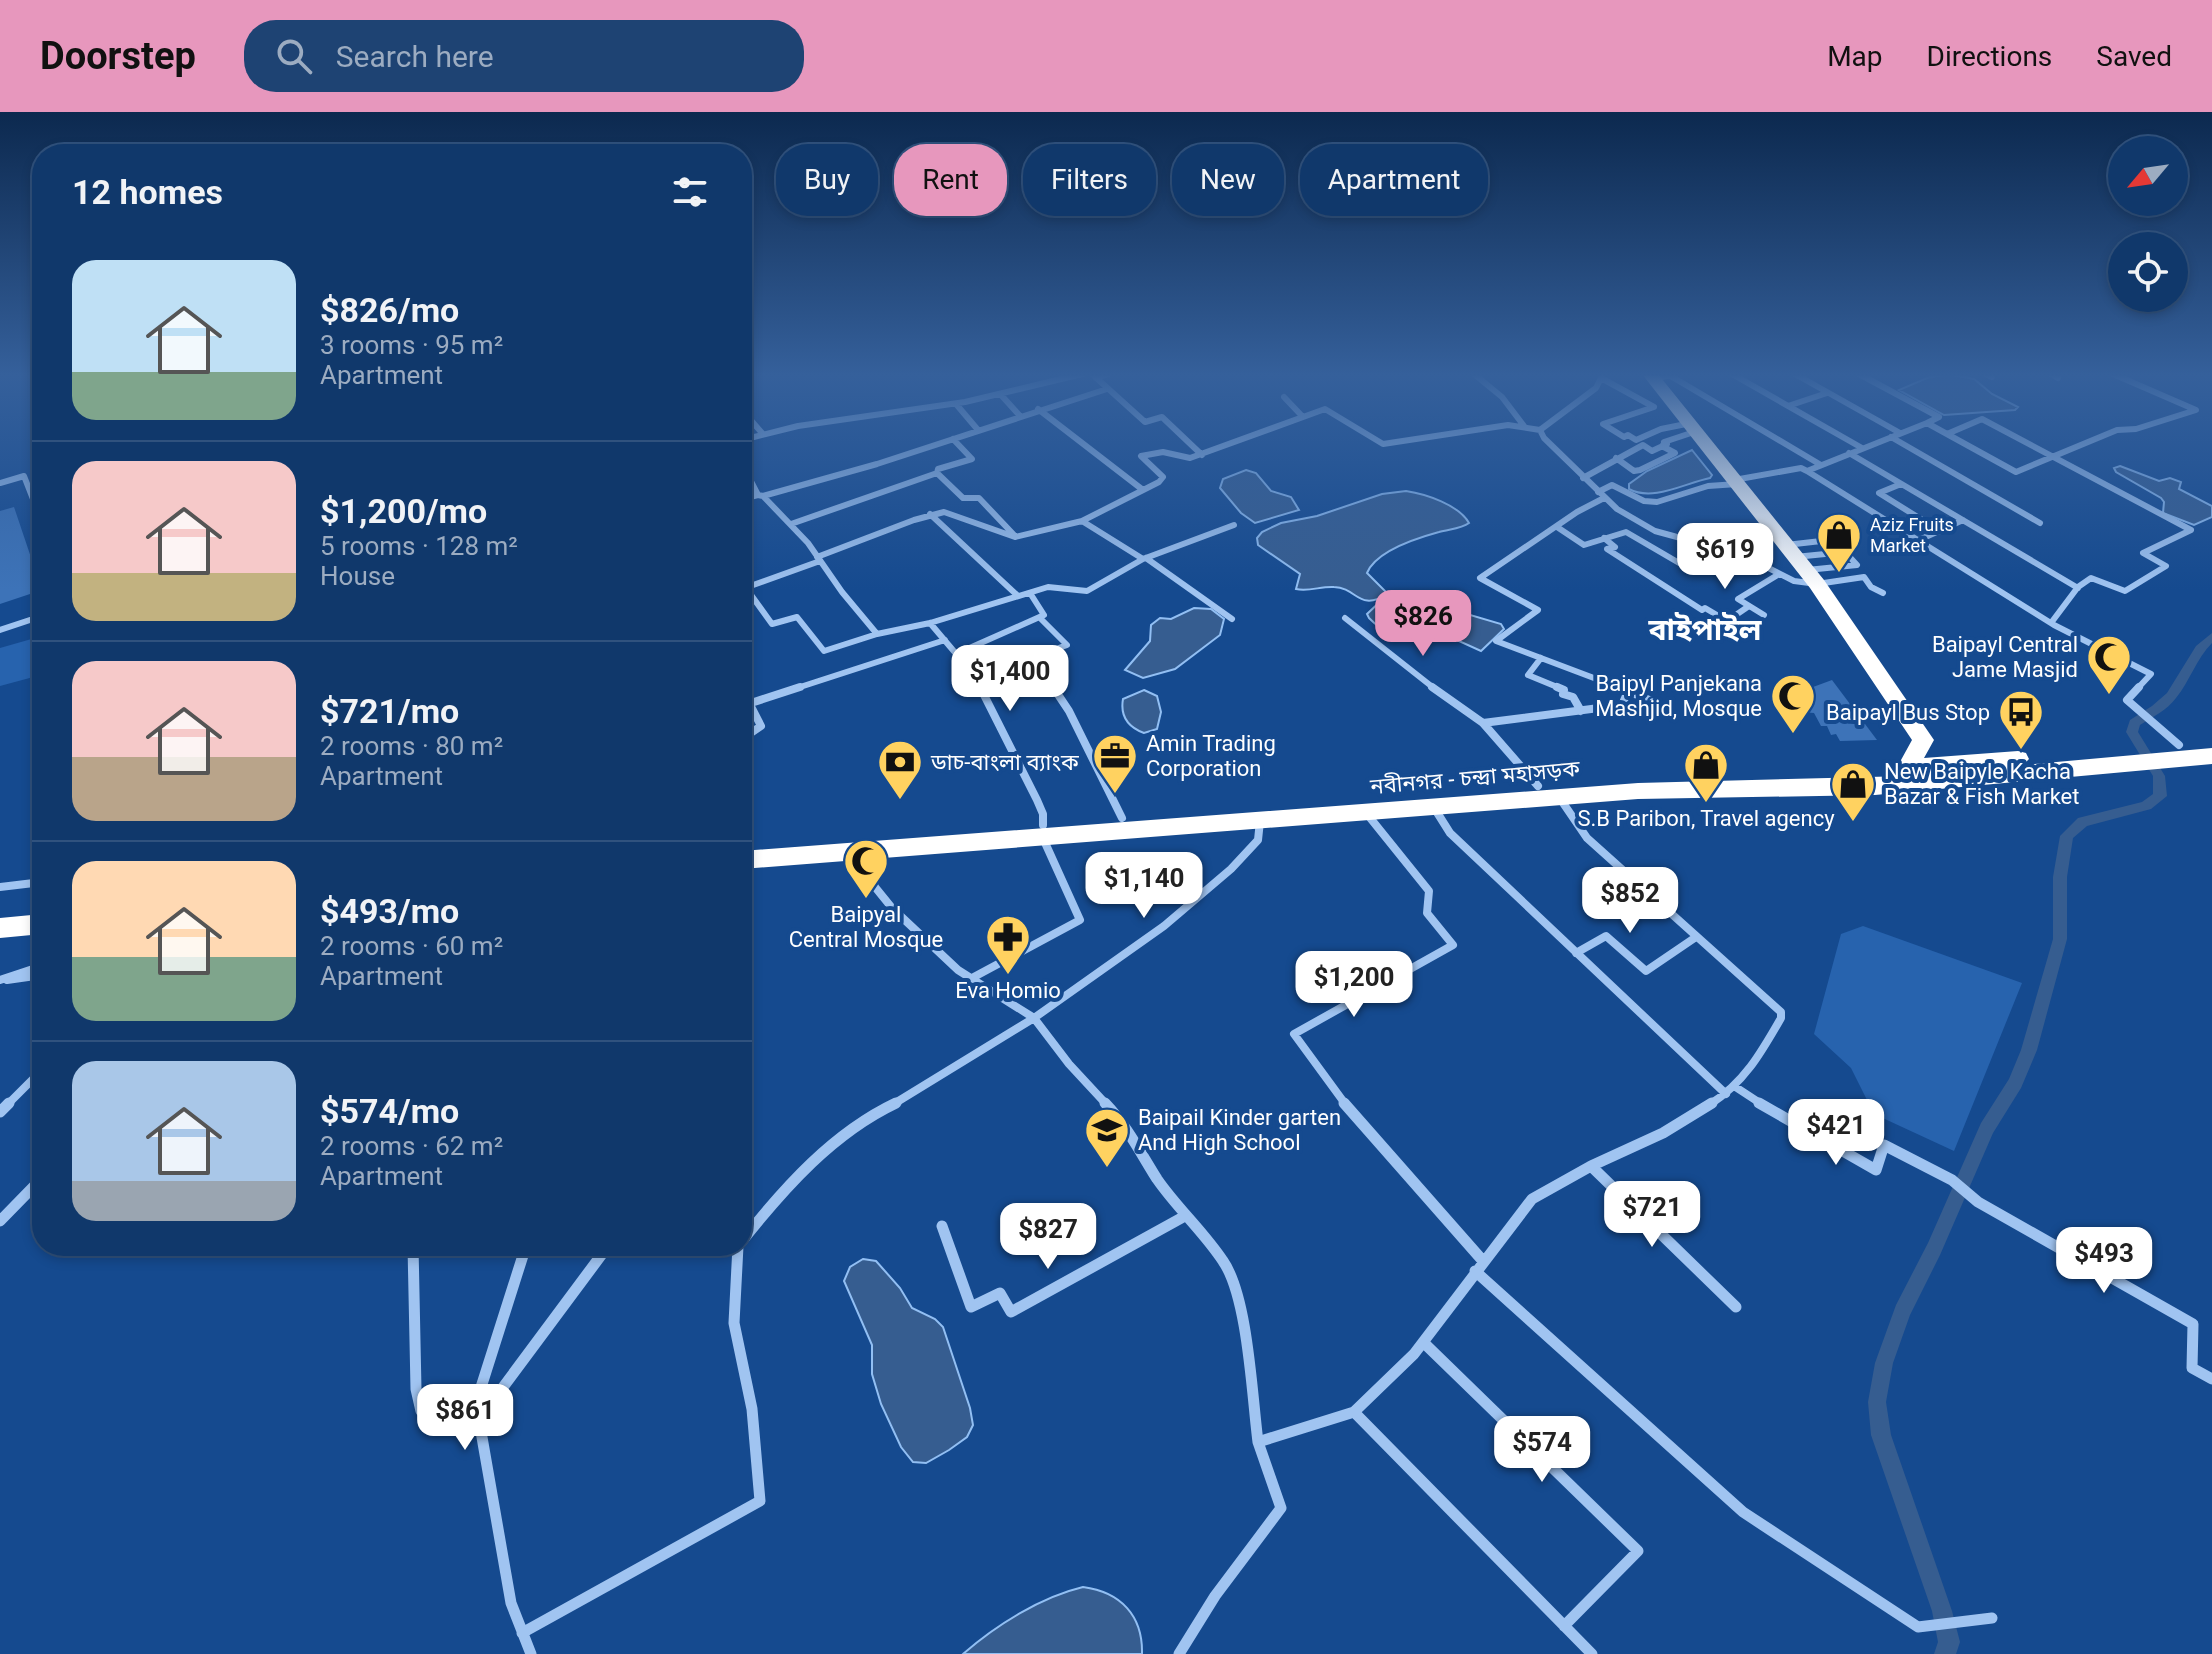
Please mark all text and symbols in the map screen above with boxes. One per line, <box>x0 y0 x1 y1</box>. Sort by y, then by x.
search box <box>244 20 804 92</box>
text: Doorstep <box>40 34 196 78</box>
icon: search <box>272 34 316 78</box>
text: Search here <box>336 39 494 74</box>
text: Map <box>1827 40 1883 73</box>
text: Directions <box>1927 40 2052 73</box>
text: Saved <box>2096 40 2172 73</box>
north arrow <box>2108 136 2188 216</box>
map controls <box>2108 136 2188 312</box>
chip: Buy <box>776 144 878 216</box>
chip: Rent <box>894 144 1007 216</box>
chip: Filters <box>1023 144 1156 216</box>
chip: New <box>1172 144 1284 216</box>
chip: Apartment <box>1300 144 1488 216</box>
icon: filters <box>668 170 712 214</box>
text: 12 homes <box>72 172 223 212</box>
button: locate <box>2108 232 2188 312</box>
text: $826/mo <box>320 290 459 330</box>
icon: home <box>136 292 232 388</box>
text: 3 rooms · 95 m² <box>320 330 503 360</box>
text: Apartment <box>320 360 443 390</box>
text: $1,200/mo <box>320 491 487 531</box>
icon: home <box>136 493 232 589</box>
shop icon: Aziz Fruits Market <box>1815 511 1863 574</box>
place label: Aziz Fruits Market <box>1870 514 1954 556</box>
pin: $619 <box>1678 523 1772 591</box>
text: 5 rooms · 128 m² <box>320 531 518 561</box>
text: $619 <box>1695 534 1755 564</box>
text: House <box>320 561 395 591</box>
pin: $826 <box>1376 590 1470 658</box>
text: $826 <box>1393 601 1453 631</box>
district label: বাইপাইল <box>1647 612 1763 647</box>
place label: Baipayl Central Jame Masjid <box>1932 632 2078 682</box>
mosque icon: Baipayl Central Jame Masjid <box>2085 633 2133 696</box>
pin: $1,400 <box>945 645 1075 713</box>
text: $1,400 <box>970 656 1050 686</box>
place label: Baipyl Panjekana Mashjid, Mosque <box>1595 671 1762 721</box>
mosque icon: Baipyl Panjekana Mashjid, Mosque <box>1769 672 1817 735</box>
bus stop icon: Baipayl Bus Stop <box>1997 688 2045 751</box>
text: $721/mo <box>320 691 459 731</box>
icon: home <box>136 693 232 789</box>
place label: Baipayl Bus Stop <box>1826 700 1990 725</box>
text: 2 rooms · 80 m² <box>320 731 503 761</box>
place label: Amin Trading Corporation <box>1146 731 1276 781</box>
office icon: Amin Trading Corporation <box>1091 732 1139 795</box>
bank icon: ডাচ-বাংলা ব্যাংক <box>876 738 924 801</box>
shop icon: S.B Paribon, Travel agency <box>1682 741 1730 804</box>
place label: ডাচ-বাংলা ব্যাংক <box>930 750 1079 775</box>
street label: নবীনগর - চন্দ্রা মহাসড়ক <box>1368 756 1581 799</box>
place label: New Baipyle Kacha Bazar & Fish Market <box>1884 759 2079 809</box>
shop icon: New Baipyle Kacha Bazar & Fish Market <box>1829 760 1877 823</box>
text: Apartment <box>320 761 443 791</box>
place label: S.B Paribon, Travel agency <box>1577 806 1835 831</box>
mosque icon: Baipyal Central Mosque <box>842 837 890 900</box>
pin: $1,140 <box>1079 852 1209 920</box>
text: $1,140 <box>1104 863 1184 893</box>
pin: $852 <box>1583 867 1677 935</box>
text: $852 <box>1600 878 1660 908</box>
text: $493/mo <box>320 891 459 931</box>
icon: home <box>136 893 232 989</box>
place label: Baipyal Central Mosque <box>789 902 943 952</box>
pharmacy icon: Eva Homio <box>984 913 1032 976</box>
text: 2 rooms · 60 m² <box>320 931 503 961</box>
pin: $1,200 <box>1289 951 1419 1019</box>
text: Apartment <box>320 961 443 991</box>
text: $1,200 <box>1314 962 1394 992</box>
place label: Eva Homio <box>955 978 1061 1003</box>
text: $574/mo <box>320 1091 459 1131</box>
icon: home <box>136 1093 232 1189</box>
pin: $421 <box>1789 1099 1883 1167</box>
place label: Baipail Kinder garten And High School <box>1138 1105 1341 1155</box>
school or university icon: Baipail Kinder garten And High School <box>1083 1106 1131 1169</box>
text: $421 <box>1806 1110 1866 1140</box>
text: 2 rooms · 62 m² <box>320 1131 503 1161</box>
text: Apartment <box>320 1161 443 1191</box>
pin: $721 <box>1605 1181 1699 1249</box>
text: $721 <box>1622 1192 1682 1222</box>
pin: $827 <box>1001 1203 1095 1271</box>
text: $827 <box>1018 1214 1078 1244</box>
pin: $493 <box>2057 1227 2151 1295</box>
text: $493 <box>2074 1238 2134 1268</box>
pin: $861 <box>418 1384 512 1452</box>
text: $861 <box>435 1395 495 1425</box>
pin: $574 <box>1495 1416 1589 1484</box>
text: $574 <box>1512 1427 1572 1457</box>

